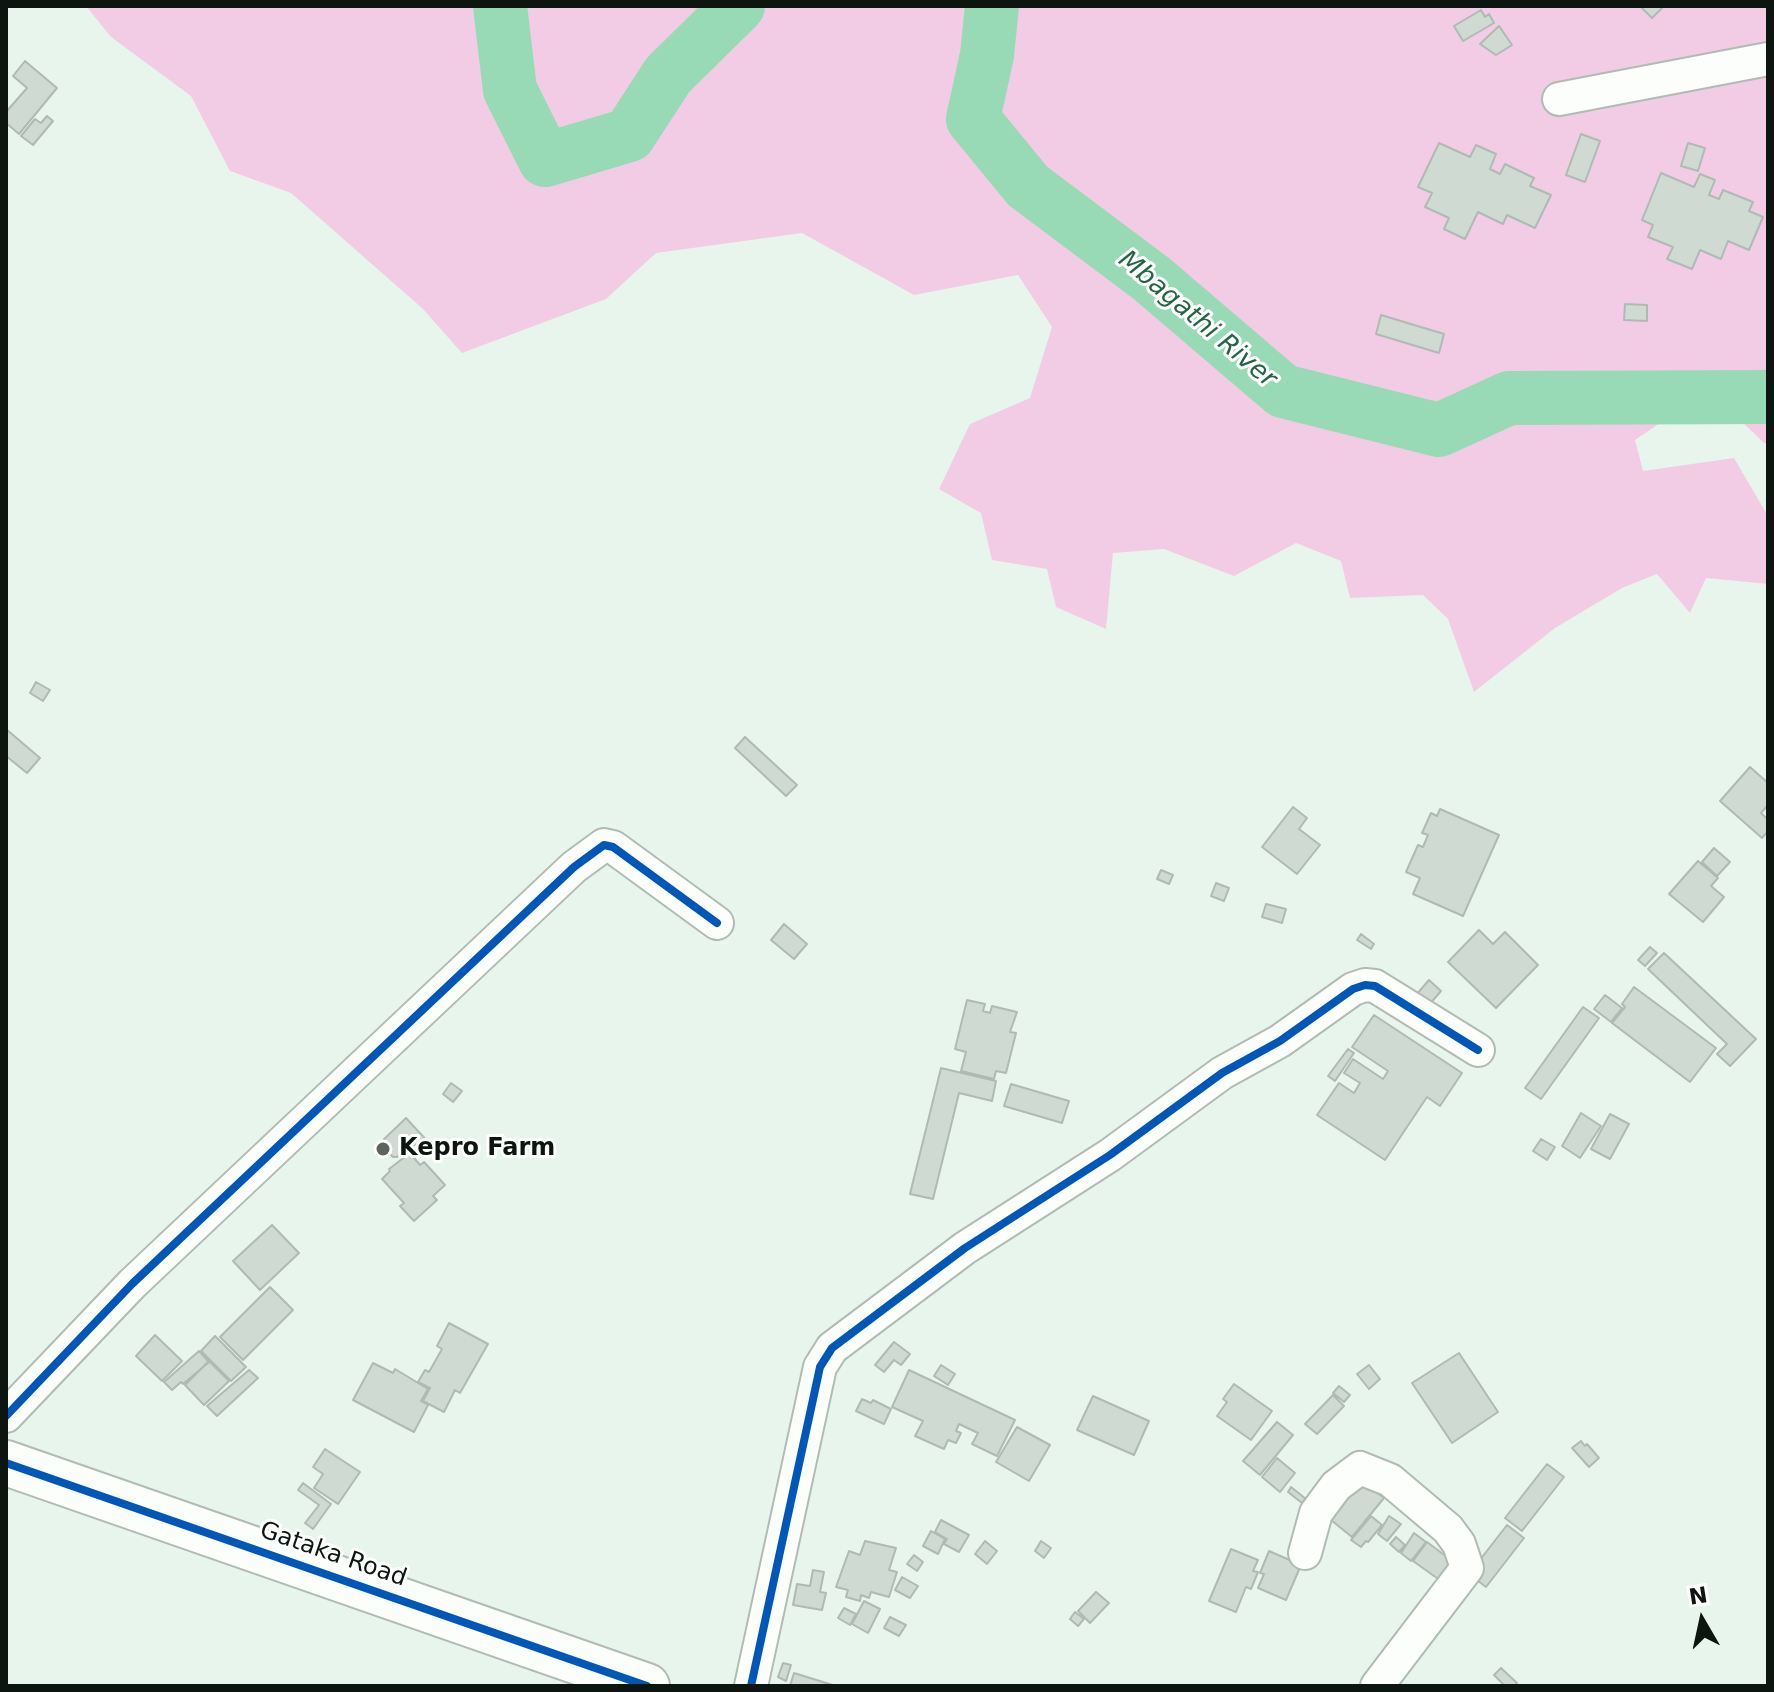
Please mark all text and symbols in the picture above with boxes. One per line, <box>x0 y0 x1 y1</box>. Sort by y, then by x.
water label: Mbagathi River <box>1112 245 1282 395</box>
place label: Kepro Farm <box>399 1135 555 1163</box>
marker: Kepro Farm <box>374 1140 392 1158</box>
street label: Gataka Road <box>256 1516 410 1594</box>
north arrow <box>1662 1580 1742 1660</box>
text: N <box>1687 1582 1709 1610</box>

